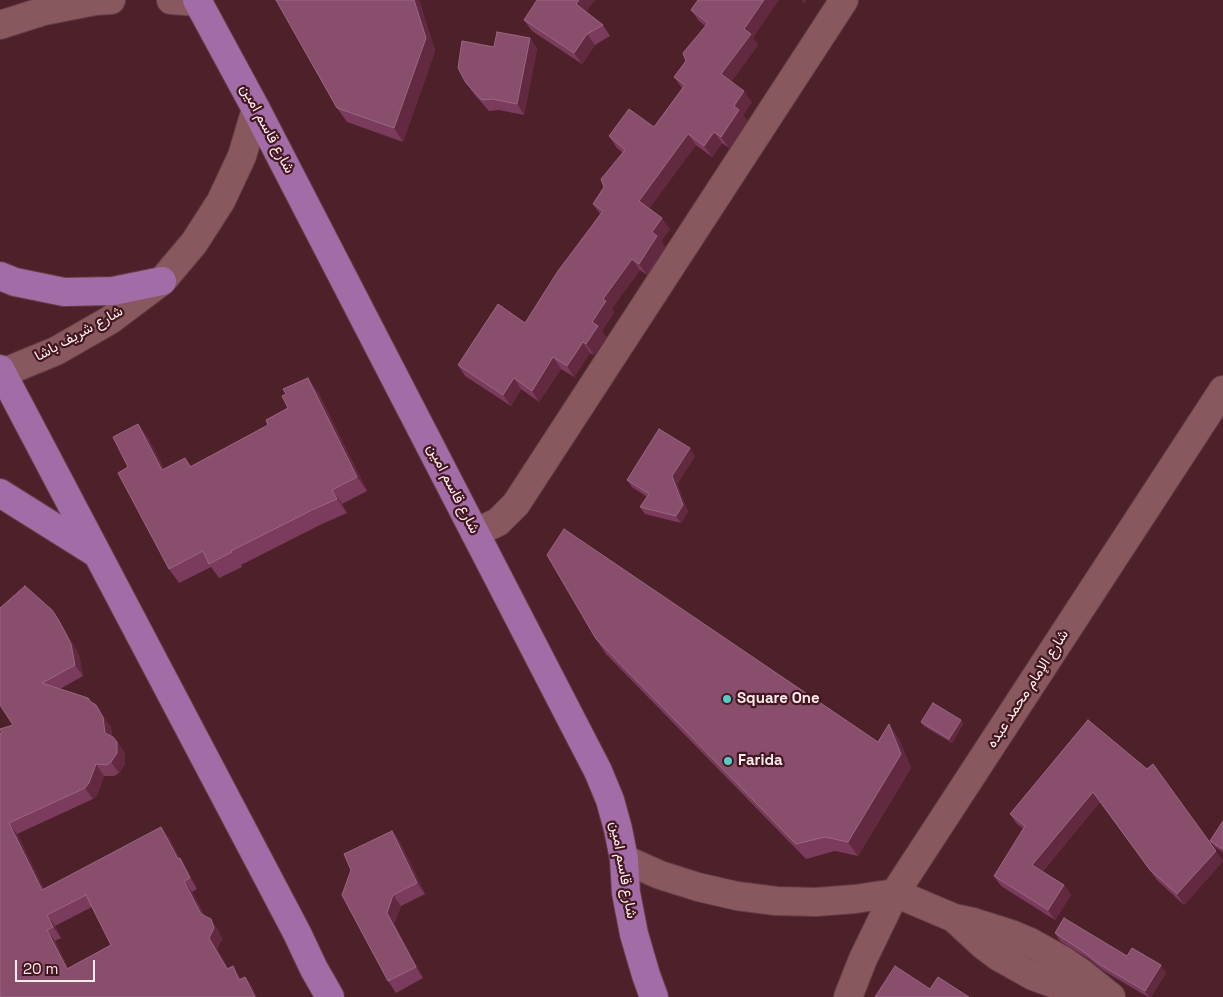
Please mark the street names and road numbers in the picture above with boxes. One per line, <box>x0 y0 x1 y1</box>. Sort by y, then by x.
street label: شارع قاسم امين <box>236 81 298 177</box>
street label: شارع شريف باشا <box>32 302 126 366</box>
street label: شارع قاسم امين <box>423 441 483 537</box>
street label: شارع الإمام محمد عبده <box>983 626 1073 752</box>
street label: شارع قاسم امين <box>606 820 640 920</box>

